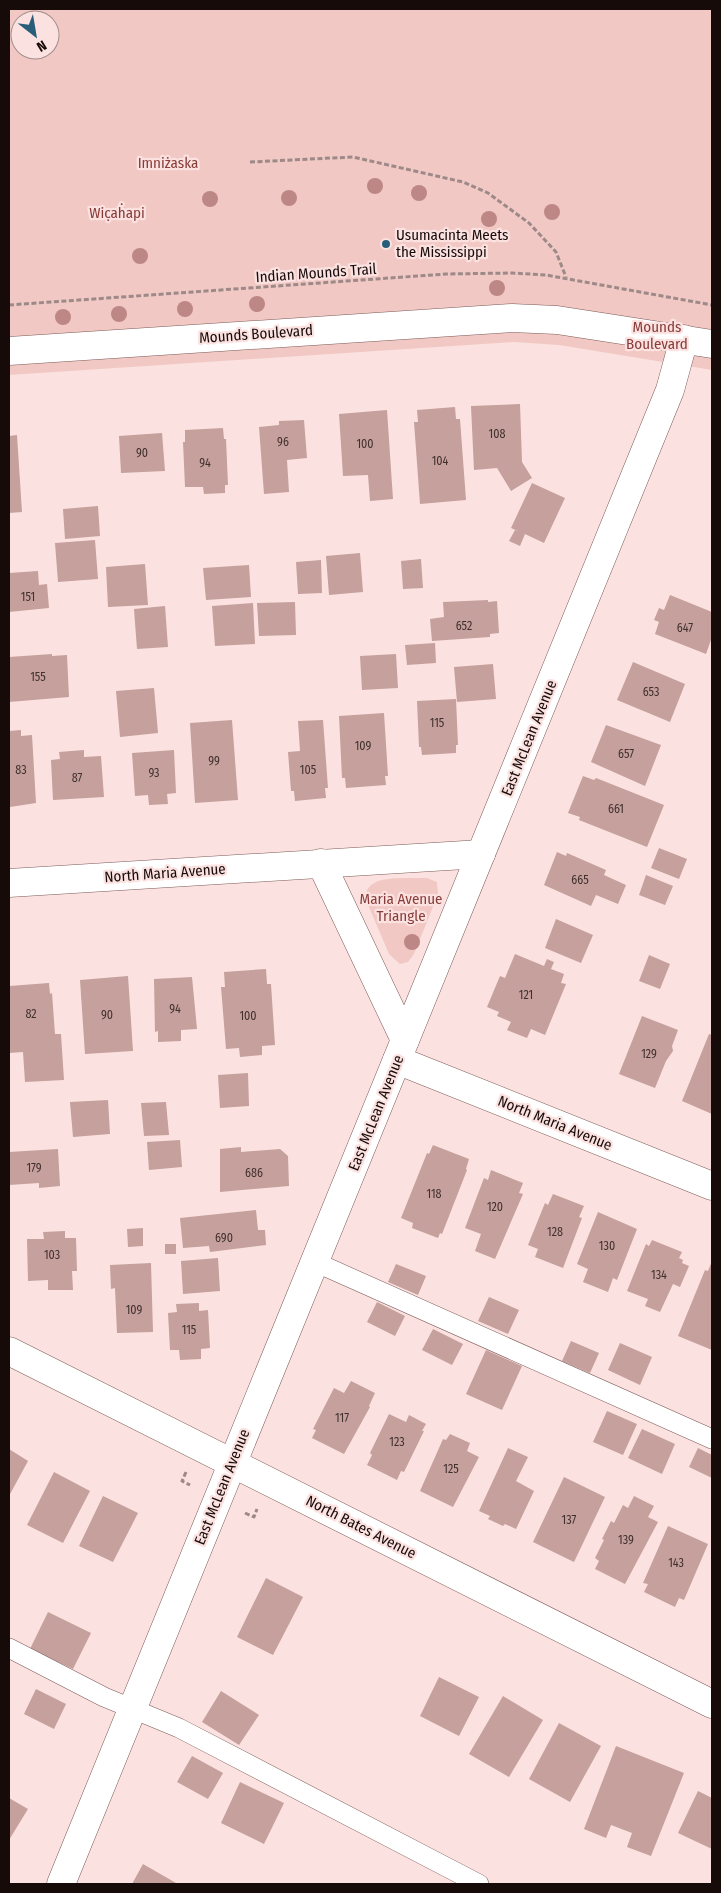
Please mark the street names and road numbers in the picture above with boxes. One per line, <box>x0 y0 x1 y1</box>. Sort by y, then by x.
street label: Indian Mounds Trail <box>255 260 377 286</box>
street label: Mounds Boulevard <box>198 321 314 347</box>
street label: East McLean Avenue <box>498 677 560 799</box>
street label: North Maria Avenue <box>104 860 226 886</box>
street label: East McLean Avenue <box>345 1052 407 1174</box>
street label: North Maria Avenue <box>495 1092 615 1154</box>
street label: East McLean Avenue <box>191 1426 253 1548</box>
street label: North Bates Avenue <box>303 1491 419 1563</box>

